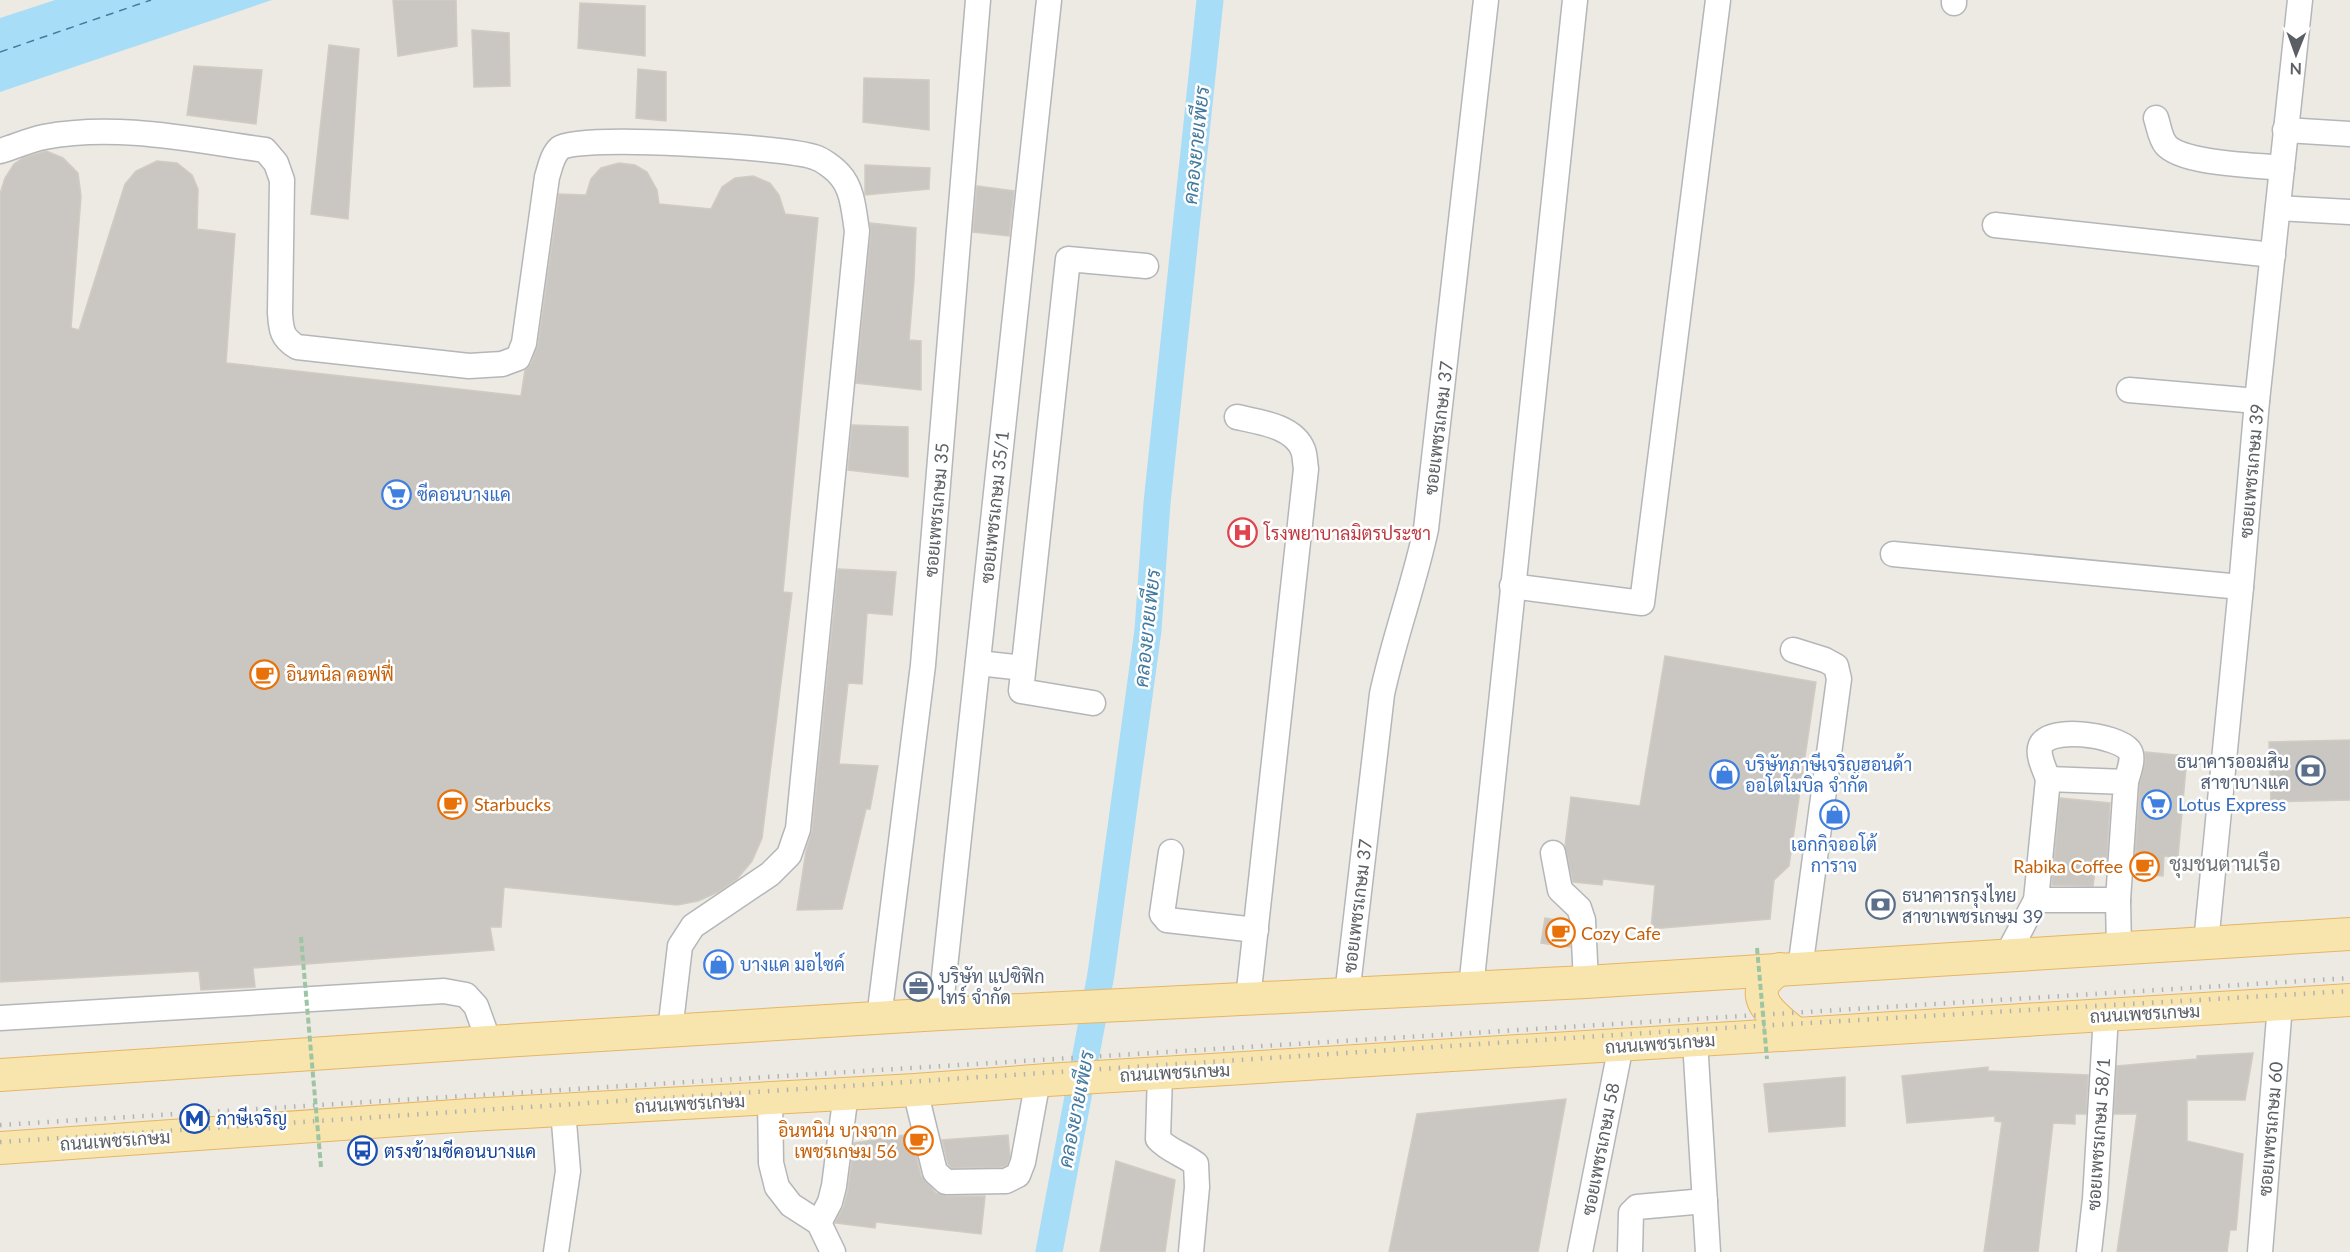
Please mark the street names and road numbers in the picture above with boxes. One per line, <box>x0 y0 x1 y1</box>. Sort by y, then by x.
street label: ซอยเพชรเกษม 37 <box>1419 360 1457 496</box>
street label: ซอยเพชรเกษม 39 <box>2234 403 2268 539</box>
street label: ซอยเพชรเกษม 35/1 <box>975 430 1013 584</box>
street label: ซอยเพชรเกษม 35 <box>919 442 953 578</box>
street label: ซอยเพชรเกษม 37 <box>1338 838 1376 974</box>
street label: ถนนเพชรเกษม <box>2089 999 2201 1027</box>
street label: ถนนเพชรเกษม <box>1604 1028 1716 1058</box>
street label: ซอยเพชรเกษม 58/1 <box>2082 1057 2114 1211</box>
street label: ถนนเพชรเกษม <box>1119 1058 1231 1086</box>
street label: ซอยเพชรเกษม 60 <box>2253 1061 2287 1197</box>
street label: ซอยเพชรเกษม 58 <box>1576 1081 1624 1217</box>
street label: ถนนเพชรเกษม <box>634 1089 746 1117</box>
street label: ถนนเพชรเกษม <box>59 1125 171 1155</box>

